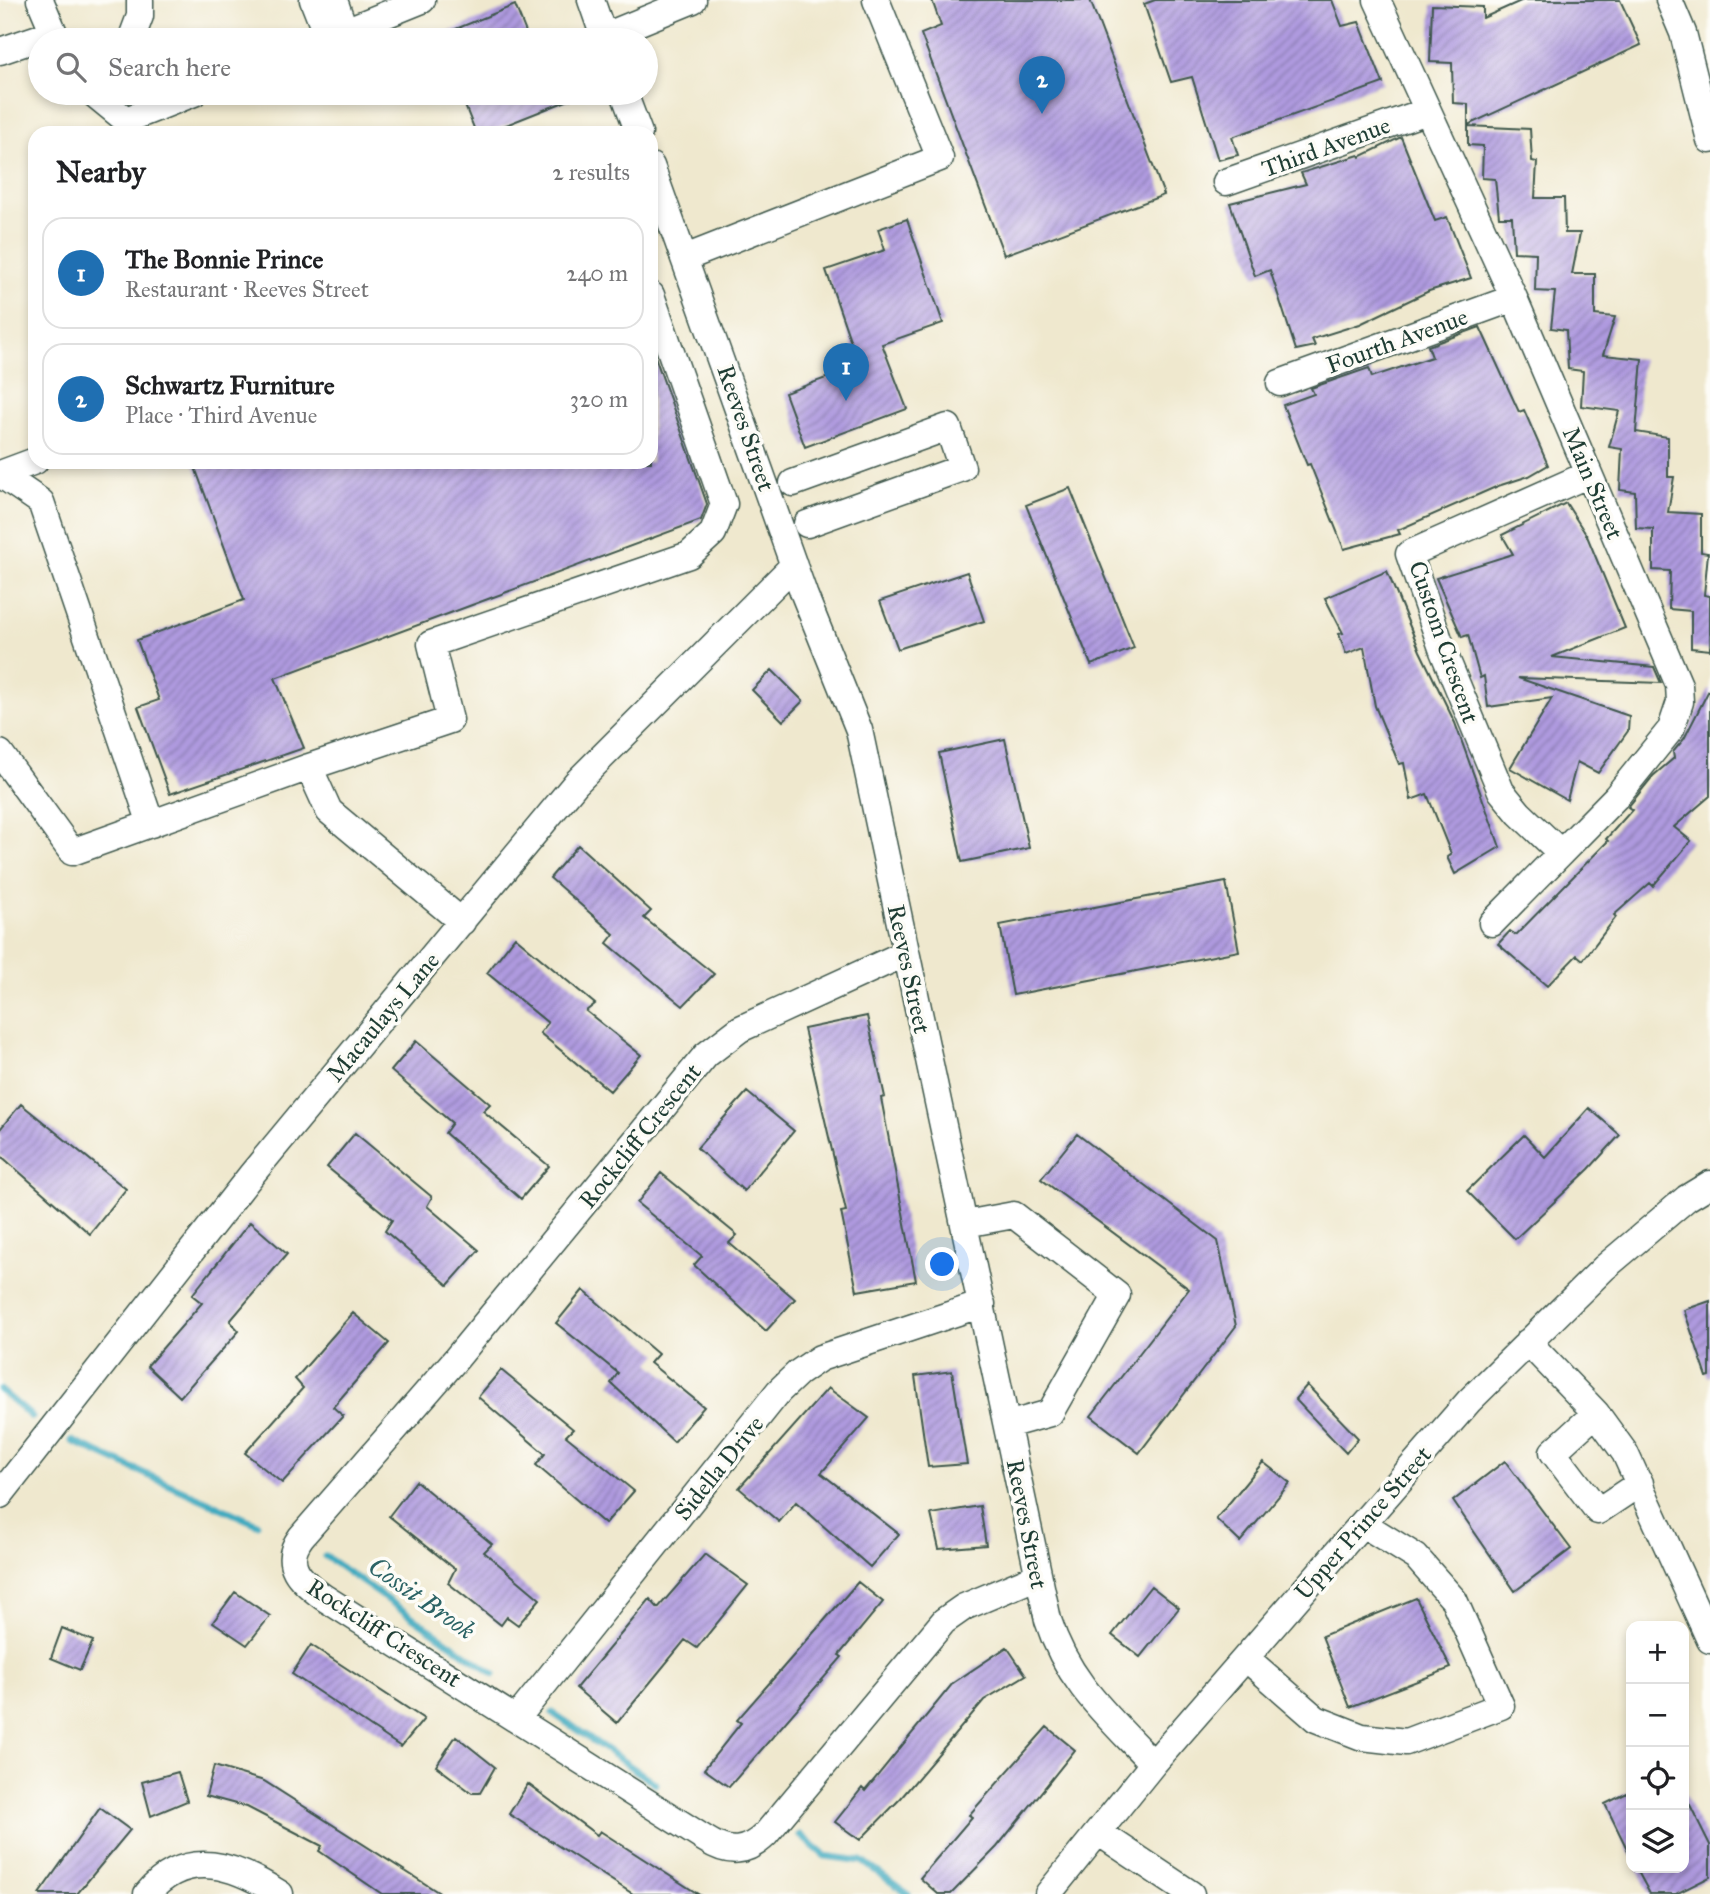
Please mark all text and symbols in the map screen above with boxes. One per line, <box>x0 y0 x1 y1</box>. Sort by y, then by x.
search box <box>28 28 658 105</box>
icon: search <box>52 48 90 86</box>
text: Search here <box>108 51 231 83</box>
pin: 2 <box>1019 56 1065 114</box>
street label: Third Avenue <box>1258 110 1394 184</box>
text: Nearby <box>56 154 146 190</box>
text: 2 results <box>552 158 630 186</box>
text: The Bonnie Prince <box>125 243 323 275</box>
text: 1 <box>76 259 86 287</box>
text: 240 m <box>566 259 628 287</box>
text: Restaurant · Reeves Street <box>125 275 369 303</box>
street label: Fourth Avenue <box>1322 302 1472 380</box>
pin: 1 <box>823 343 869 401</box>
street label: Reeves Street <box>710 361 782 495</box>
text: Schwartz Furniture <box>125 369 334 401</box>
text: 2 <box>75 385 87 413</box>
text: 320 m <box>570 385 628 413</box>
text: Place · Third Avenue <box>125 401 317 429</box>
street label: Main Street <box>1556 422 1630 544</box>
street label: Custom Crescent <box>1402 557 1486 727</box>
street label: Reeves Street <box>881 902 937 1037</box>
street label: Macaulays Lane <box>320 946 446 1088</box>
street label: Rockcliff Crescent <box>572 1057 708 1215</box>
your location <box>925 1247 959 1281</box>
street label: Sidella Drive <box>668 1410 770 1526</box>
street label: Upper Prince Street <box>1288 1440 1438 1606</box>
street label: Reeves Street <box>1000 1457 1054 1592</box>
water label: Cossit Brook <box>362 1550 482 1647</box>
street label: Rockcliff Crescent <box>301 1572 467 1694</box>
map controls <box>1626 1621 1689 1873</box>
button: + <box>1626 1621 1689 1684</box>
button: − <box>1626 1684 1689 1747</box>
button: locate <box>1626 1747 1689 1810</box>
button: layers <box>1626 1810 1689 1873</box>

